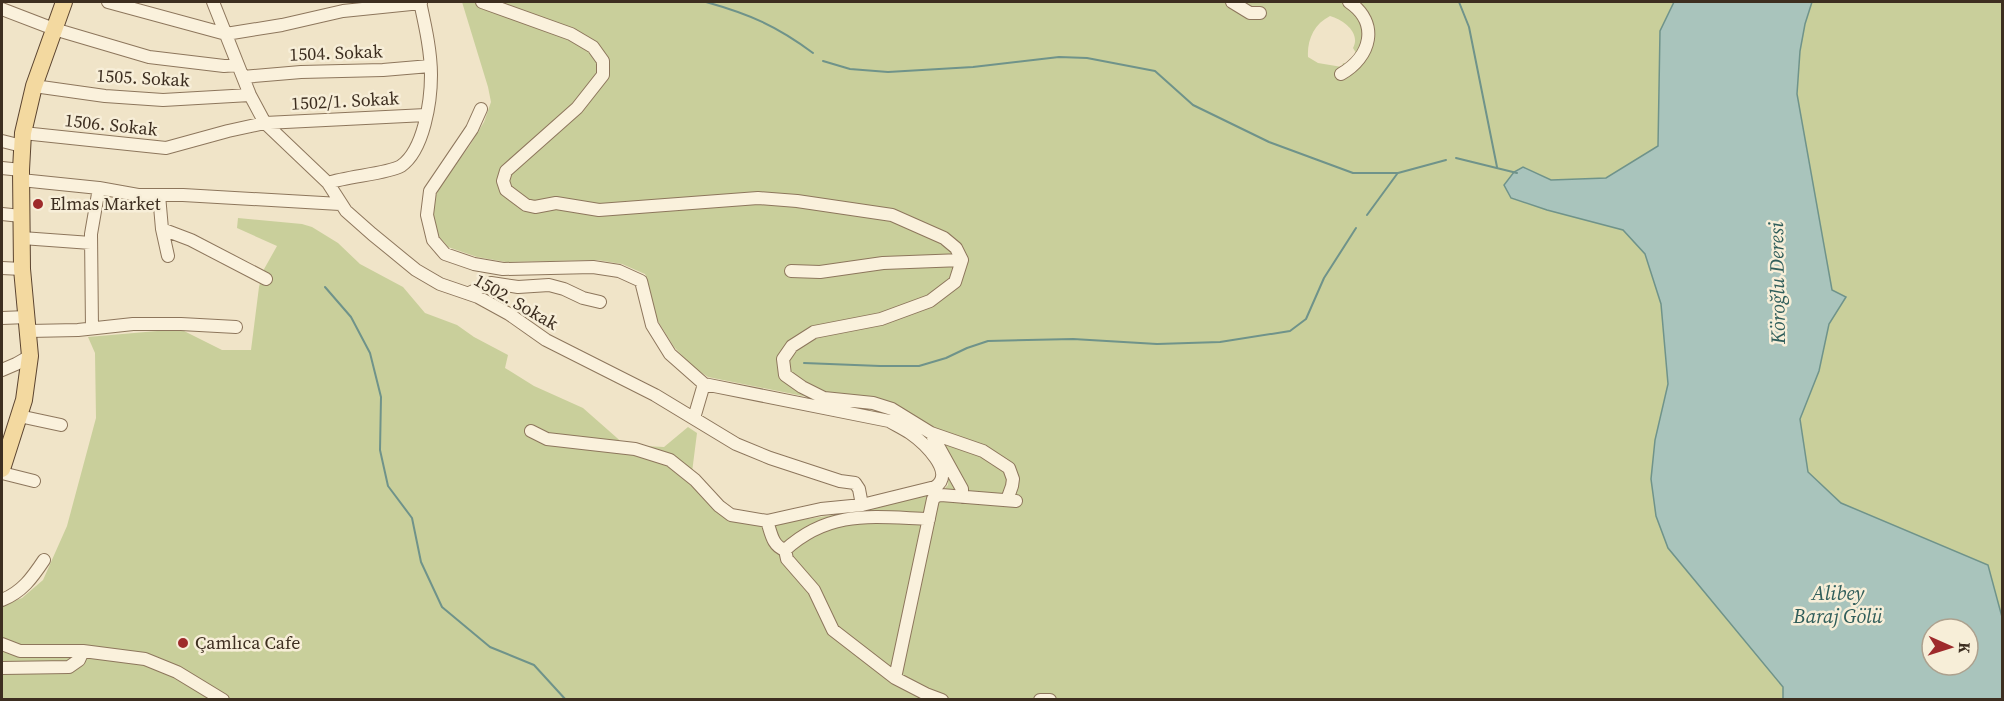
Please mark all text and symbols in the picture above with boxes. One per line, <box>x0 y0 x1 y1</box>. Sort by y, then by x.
street label: 1504. Sokak <box>289 38 383 67</box>
street label: 1505. Sokak <box>96 63 190 92</box>
street label: 1502/1. Sokak <box>290 85 400 116</box>
street label: 1506. Sokak <box>63 107 159 142</box>
place label: Elmas Market <box>50 191 161 216</box>
marker: Elmas Market <box>31 197 45 211</box>
water label: Köroğlu Deresi <box>1762 222 1792 345</box>
street label: 1502. Sokak <box>470 267 563 336</box>
water label: Alibey Baraj Gölü <box>1792 579 1883 630</box>
north arrow <box>1920 617 1980 677</box>
place label: Çamlıca Cafe <box>195 630 300 655</box>
marker: Çamlıca Cafe <box>176 636 190 650</box>
text: K <box>1954 642 1976 655</box>

